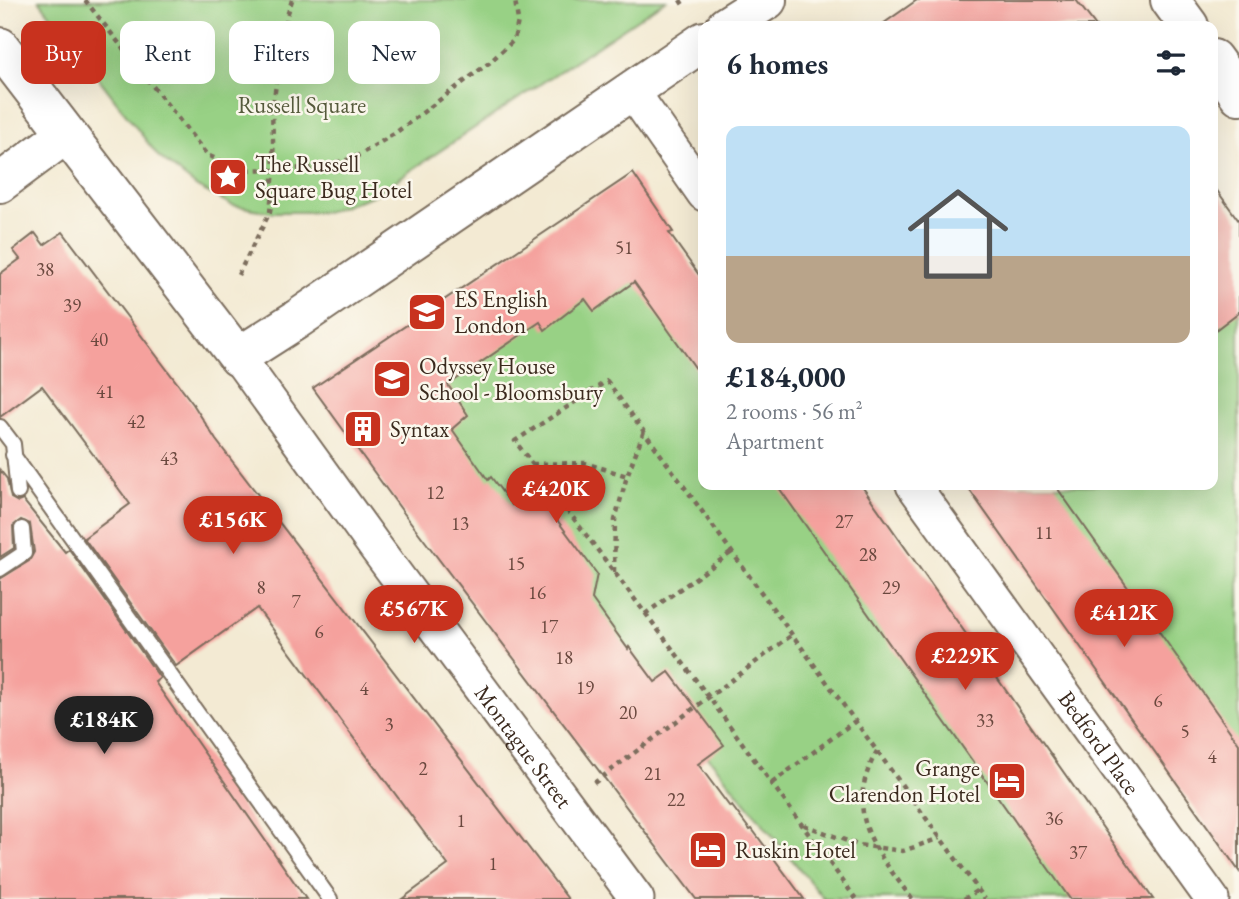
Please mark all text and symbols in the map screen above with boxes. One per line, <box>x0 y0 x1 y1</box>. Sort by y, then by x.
chip: Buy <box>21 21 106 84</box>
chip: Rent <box>120 21 215 84</box>
chip: Filters <box>229 21 334 84</box>
chip: New <box>348 21 440 84</box>
text: 6 homes <box>726 44 828 83</box>
icon: filters <box>1152 44 1190 82</box>
park label: Russell Square <box>238 90 366 120</box>
place label: The Russell Square Bug Hotel <box>255 149 413 205</box>
place icon: The Russell Square Bug Hotel <box>207 156 249 198</box>
icon: home <box>895 171 1021 297</box>
house number: 51 <box>615 235 633 260</box>
house number: 38 <box>36 257 54 282</box>
place label: ES English London <box>454 284 548 340</box>
school or university icon: ES English London <box>406 291 448 333</box>
house number: 39 <box>63 293 81 318</box>
house number: 40 <box>90 327 108 352</box>
place label: Odyssey House School - Bloomsbury <box>419 351 604 407</box>
text: £184,000 <box>726 357 846 396</box>
school or university icon: Odyssey House School - Bloomsbury <box>371 358 413 400</box>
house number: 41 <box>96 379 114 404</box>
text: 2 rooms · 56 m² <box>726 396 863 426</box>
building icon: Syntax <box>342 408 384 450</box>
house number: 42 <box>127 409 145 434</box>
place label: Syntax <box>390 414 449 444</box>
text: Apartment <box>726 426 824 456</box>
house number: 43 <box>160 446 178 471</box>
pin: £420K <box>507 466 605 525</box>
text: £420K <box>522 473 590 503</box>
house number: 12 <box>426 480 444 505</box>
pin: £156K <box>184 496 282 556</box>
text: £156K <box>199 504 267 534</box>
house number: 27 <box>835 509 854 534</box>
house number: 13 <box>451 511 469 536</box>
house number: 11 <box>1035 520 1053 545</box>
house number: 28 <box>859 542 877 567</box>
house number: 15 <box>507 551 525 576</box>
house number: 8 <box>256 575 266 600</box>
house number: 29 <box>882 575 900 600</box>
house number: 16 <box>528 580 546 605</box>
pin: £567K <box>365 586 463 645</box>
house number: 7 <box>291 589 301 614</box>
pin: £412K <box>1075 590 1173 649</box>
text: £567K <box>380 593 448 623</box>
text: £412K <box>1090 597 1158 627</box>
house number: 17 <box>540 614 559 639</box>
house number: 6 <box>314 619 324 644</box>
pin: £229K <box>916 632 1014 692</box>
text: £229K <box>931 640 999 670</box>
house number: 18 <box>555 645 573 670</box>
house number: 19 <box>576 675 594 700</box>
house number: 4 <box>359 676 369 701</box>
street label: Montague Street <box>468 679 580 815</box>
street label: Bedford Place <box>1052 685 1147 801</box>
house number: 6 <box>1153 688 1163 713</box>
pin: £184K <box>55 696 153 756</box>
house number: 20 <box>619 700 637 725</box>
text: £184K <box>70 704 138 734</box>
house number: 33 <box>976 708 994 733</box>
house number: 3 <box>384 712 394 737</box>
house number: 5 <box>1180 719 1190 744</box>
house number: 4 <box>1207 744 1217 769</box>
place label: Grange Clarendon Hotel <box>829 753 980 809</box>
house number: 2 <box>418 756 428 781</box>
hotel icon: Grange Clarendon Hotel <box>986 760 1028 802</box>
house number: 21 <box>644 761 662 786</box>
house number: 22 <box>667 787 685 812</box>
house number: 36 <box>1045 806 1063 831</box>
house number: 1 <box>456 808 466 833</box>
hotel icon: Ruskin Hotel <box>687 829 729 871</box>
place label: Ruskin Hotel <box>735 835 856 865</box>
house number: 37 <box>1069 840 1088 865</box>
house number: 1 <box>488 851 498 876</box>

